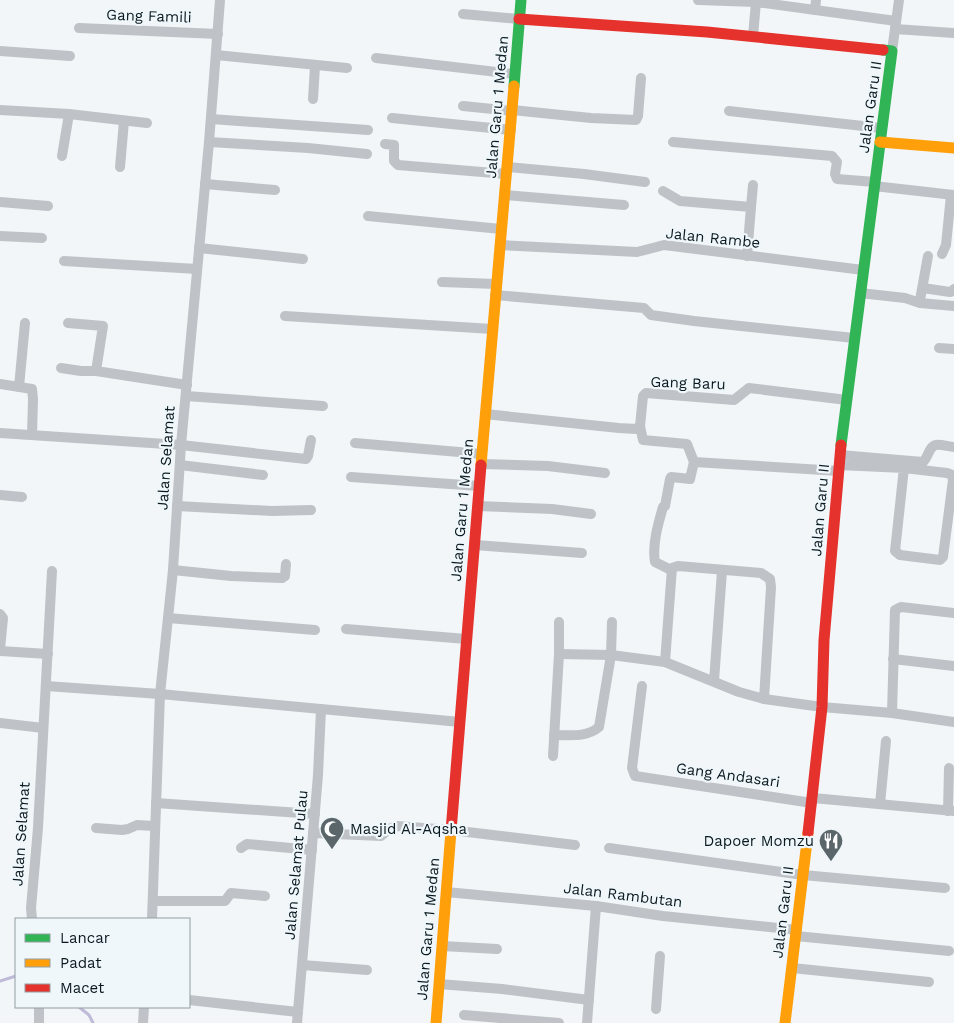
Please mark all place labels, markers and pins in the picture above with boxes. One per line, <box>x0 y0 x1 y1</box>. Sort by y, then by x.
mosque icon: Masjid Al-Aqsha <box>319 816 345 850</box>
place label: Masjid Al-Aqsha <box>350 820 468 838</box>
restaurant icon: Dapoer Momzu <box>818 828 844 862</box>
place label: Dapoer Momzu <box>703 832 814 850</box>

